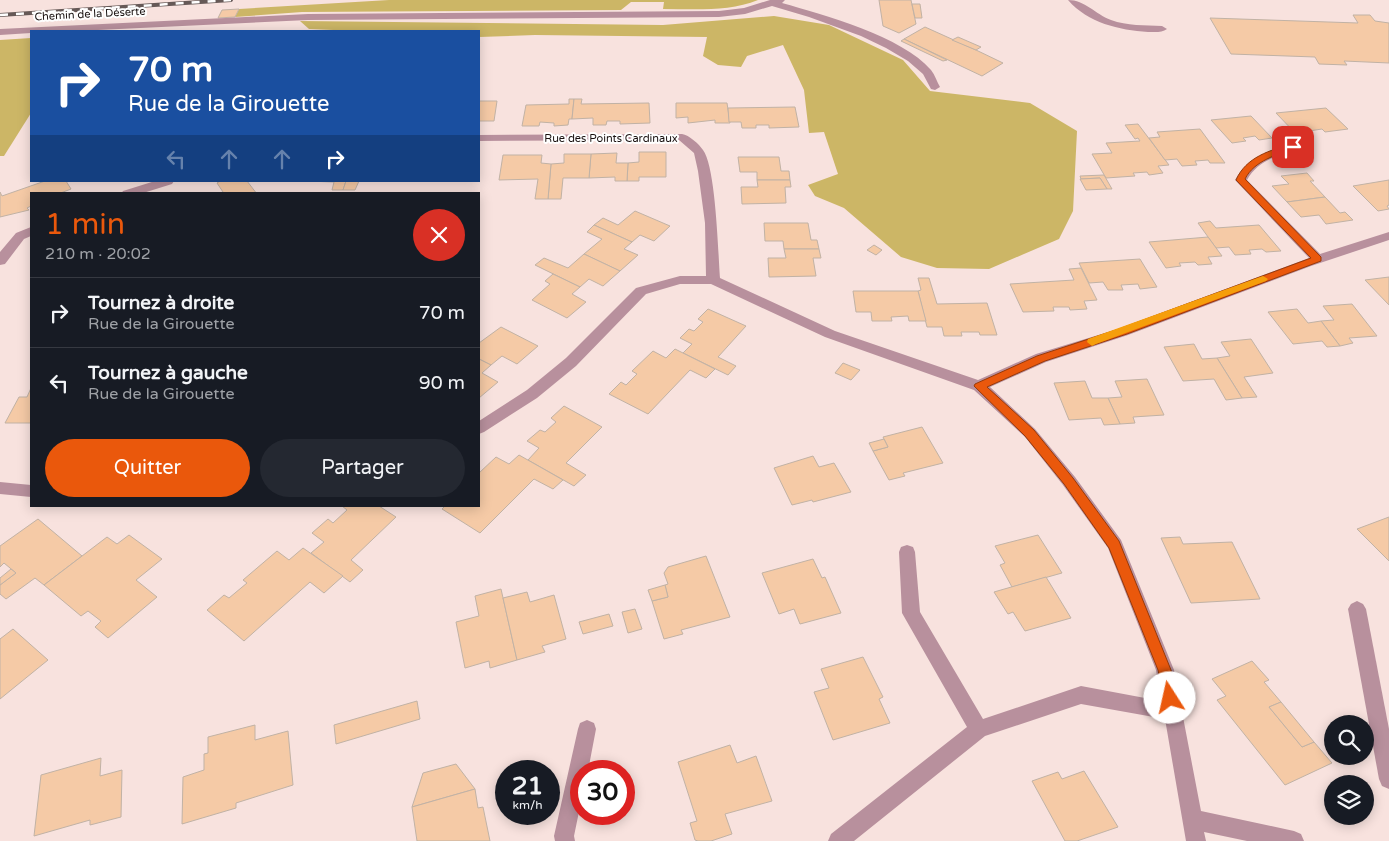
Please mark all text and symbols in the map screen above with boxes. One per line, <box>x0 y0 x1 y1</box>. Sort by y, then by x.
street label: Chemin de la Déserte <box>34 5 146 23</box>
text: 70 m <box>128 49 213 91</box>
icon: right <box>45 50 110 115</box>
text: Rue de la Girouette <box>128 91 329 117</box>
pin <box>1272 126 1314 168</box>
street label: Rue des Points Cardinaux <box>544 132 678 145</box>
icon: arrive <box>1279 133 1307 161</box>
icon: left <box>162 145 190 173</box>
icon: ahead <box>215 145 243 173</box>
icon: ahead <box>268 145 296 173</box>
icon: right <box>321 145 349 173</box>
text: 1 min <box>45 206 125 243</box>
button: close <box>413 209 465 261</box>
text: 210 m · 20:02 <box>45 244 151 264</box>
text: Tournez à droite <box>88 292 234 314</box>
icon: right <box>45 299 73 327</box>
text: 70 m <box>419 302 465 324</box>
text: Rue de la Girouette <box>88 314 234 334</box>
text: Tournez à gauche <box>88 362 248 384</box>
icon: left <box>45 369 73 397</box>
text: 90 m <box>419 372 465 394</box>
text: Rue de la Girouette <box>88 384 234 404</box>
button: Quitter <box>45 439 250 497</box>
button: Partager <box>260 439 465 497</box>
position arrow <box>1143 671 1195 723</box>
map controls <box>1324 715 1374 825</box>
button: search <box>1324 715 1374 765</box>
speed limit sign: 30 <box>570 760 635 825</box>
text: 21 <box>512 771 543 801</box>
button: layers <box>1324 775 1374 825</box>
text: km/h <box>512 798 543 812</box>

